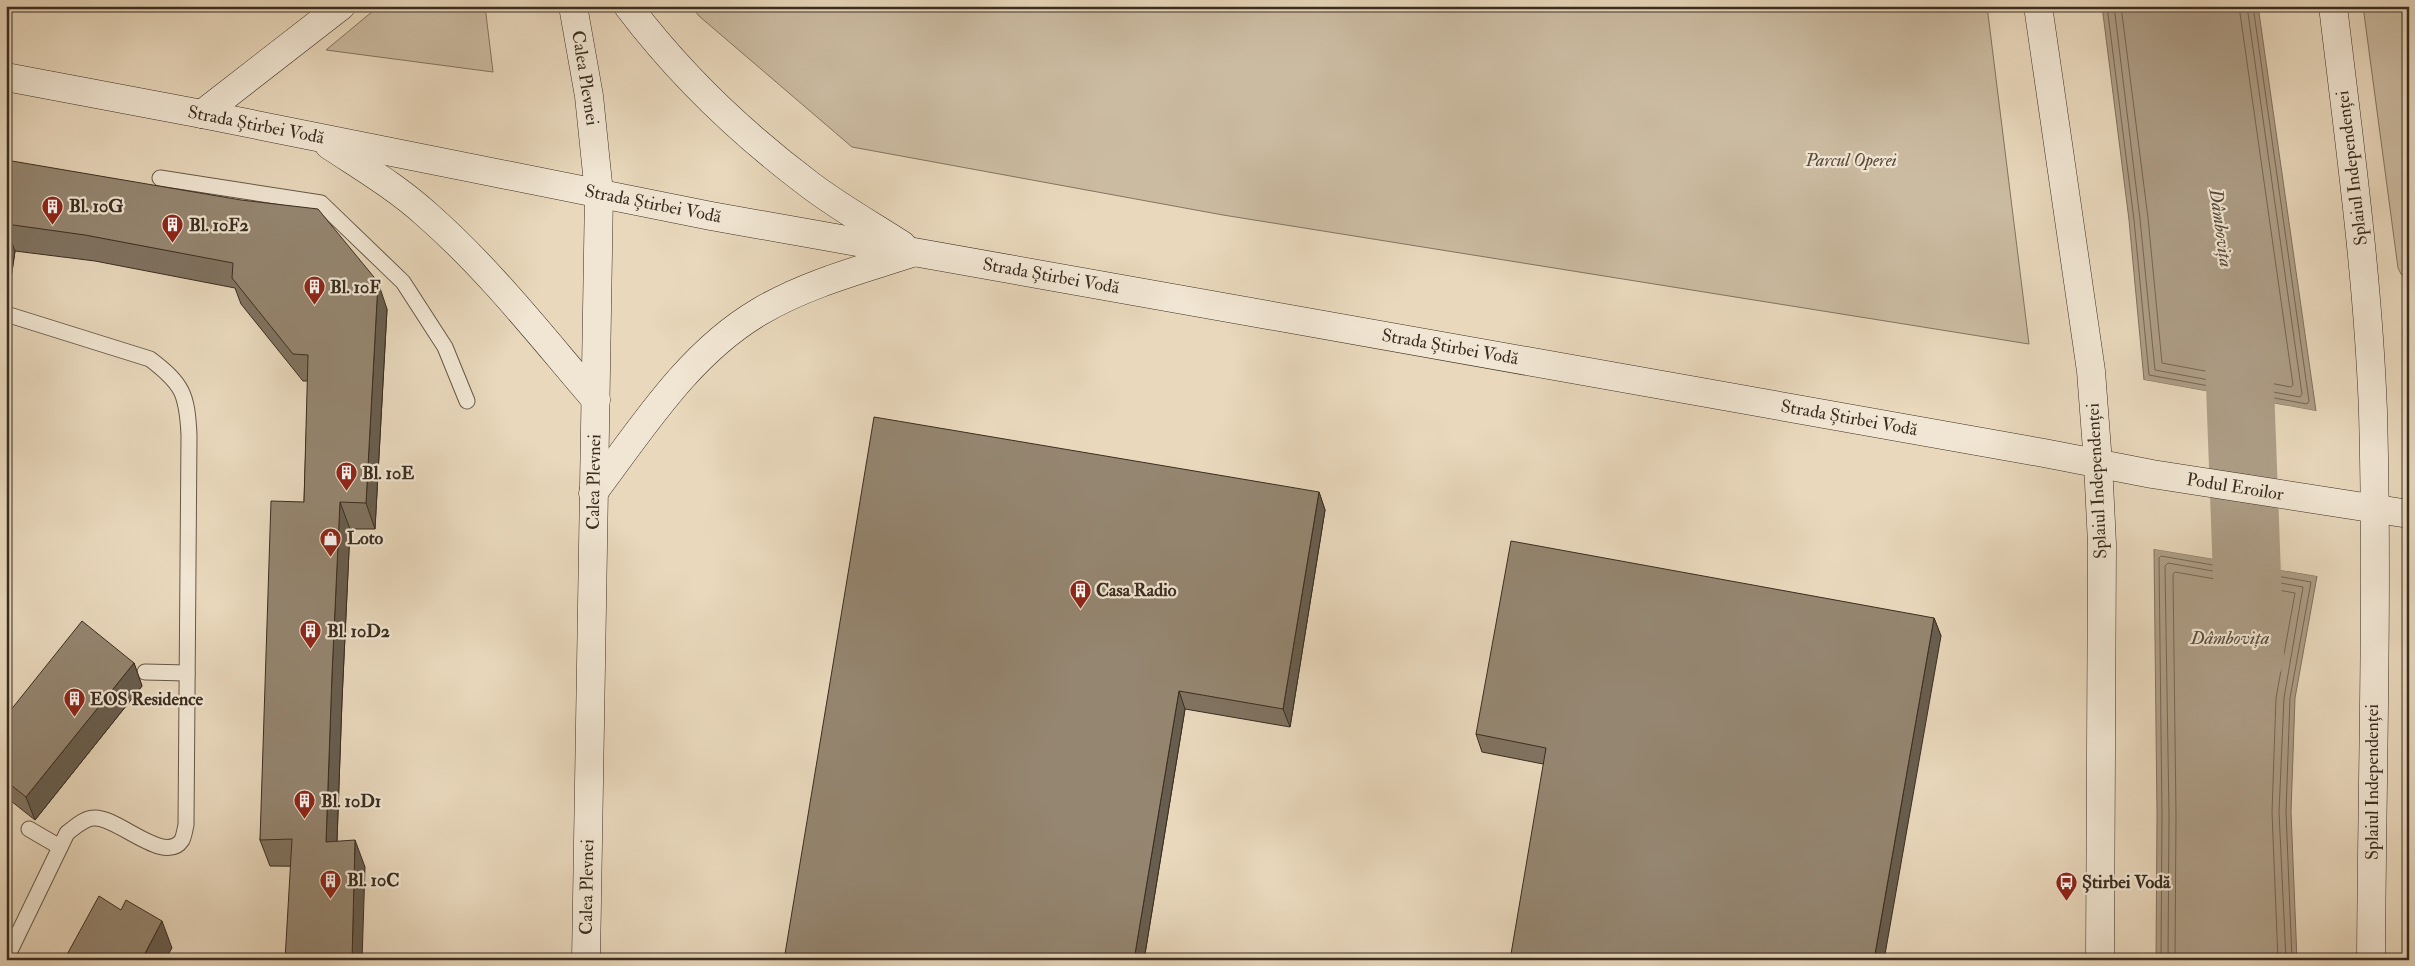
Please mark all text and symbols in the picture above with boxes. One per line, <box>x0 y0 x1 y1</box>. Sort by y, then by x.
street label: Calea Plevnei <box>566 29 604 127</box>
street label: Splaiul Independenței <box>2331 89 2373 247</box>
street label: Strada Știrbei Vodă <box>186 101 327 150</box>
park label: Parcul Operei <box>1804 149 1897 172</box>
street label: Strada Știrbei Vodă <box>583 180 724 229</box>
water label: Dâmbovița <box>2203 186 2238 269</box>
building icon: Bl. 10G <box>41 194 65 225</box>
place label: Bl. 10G <box>69 195 123 218</box>
building icon: Bl. 10F2 <box>161 213 185 244</box>
place label: Bl. 10F2 <box>189 214 249 237</box>
street label: Strada Știrbei Vodă <box>981 253 1122 299</box>
building icon: Bl. 10F <box>302 275 326 306</box>
place label: Bl. 10F <box>330 276 381 299</box>
street label: Strada Știrbei Vodă <box>1380 324 1521 370</box>
street label: Strada Știrbei Vodă <box>1779 395 1920 441</box>
street label: Splaiul Independenței <box>2081 402 2113 559</box>
street label: Calea Plevnei <box>582 434 606 530</box>
building icon: Bl. 10E <box>334 461 358 492</box>
place label: Bl. 10E <box>362 462 414 485</box>
street label: Podul Eroilor <box>2185 468 2286 506</box>
shop icon: Loto <box>319 526 343 557</box>
place label: Loto <box>347 527 384 550</box>
building icon: Casa Radio <box>1068 578 1092 609</box>
place label: Casa Radio <box>1096 579 1177 602</box>
building icon: Bl. 10D2 <box>299 619 323 650</box>
place label: Bl. 10D2 <box>327 620 390 643</box>
water label: Dâmbovița <box>2190 626 2270 650</box>
building icon: EOS Residence <box>62 687 86 718</box>
place label: EOS Residence <box>90 688 203 711</box>
street label: Splaiul Independenței <box>2361 704 2384 860</box>
building icon: Bl. 10D1 <box>293 789 317 820</box>
place label: Bl. 10D1 <box>321 790 381 813</box>
street label: Calea Plevnei <box>575 839 599 935</box>
building icon: Bl. 10C <box>319 868 343 899</box>
place label: Bl. 10C <box>347 869 399 892</box>
bus stop icon: Știrbei Vodă <box>2054 870 2078 901</box>
place label: Știrbei Vodă <box>2082 871 2171 894</box>

